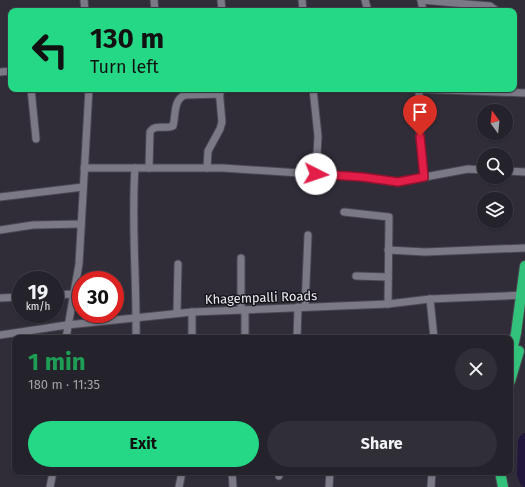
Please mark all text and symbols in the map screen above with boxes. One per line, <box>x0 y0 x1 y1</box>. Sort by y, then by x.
text: 130 m <box>90 22 164 55</box>
icon: left <box>24 24 76 76</box>
text: Turn left <box>90 56 159 78</box>
pin <box>403 95 437 136</box>
icon: arrive <box>409 101 431 123</box>
north arrow <box>477 104 513 140</box>
map controls <box>477 104 513 228</box>
button: search <box>477 148 513 184</box>
position arrow <box>295 153 337 195</box>
button: layers <box>477 192 513 228</box>
speed limit sign: 30 <box>72 271 124 323</box>
text: 19 <box>28 280 48 304</box>
street label: Khagempalli Roads <box>205 288 317 307</box>
text: km/h <box>26 301 50 313</box>
text: 1 min <box>28 348 86 376</box>
button: close <box>455 348 497 390</box>
text: 180 m · 11:35 <box>28 377 100 392</box>
button: Exit <box>28 421 259 467</box>
button: Share <box>267 421 497 467</box>

